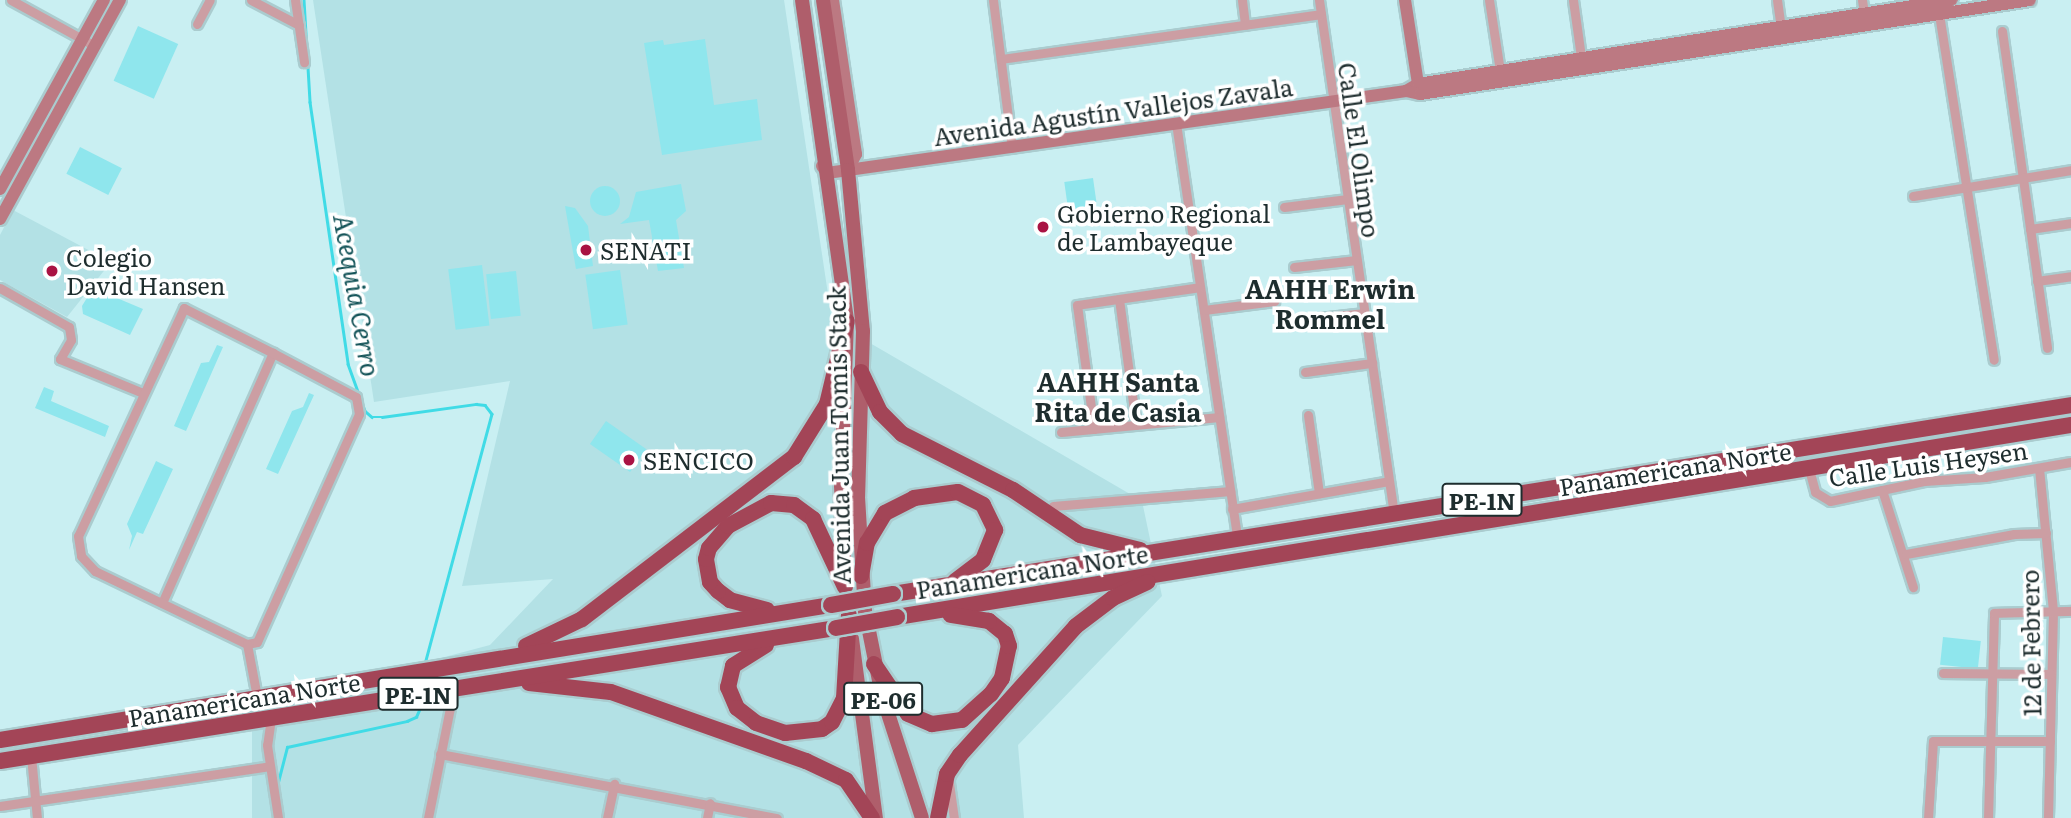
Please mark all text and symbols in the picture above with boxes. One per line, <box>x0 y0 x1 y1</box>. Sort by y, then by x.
street label: Calle El Olimpo <box>1333 61 1387 239</box>
street label: Avenida Agustín Vallejos Zavala <box>932 72 1294 150</box>
place label: Gobierno Regional de Lambayeque <box>1057 199 1270 255</box>
water label: Acequia Cerro <box>328 211 388 379</box>
marker: Gobierno Regional de Lambayeque <box>1035 219 1051 235</box>
place label: SENATI <box>600 236 691 264</box>
marker: SENATI <box>578 242 594 258</box>
place label: Colegio David Hansen <box>66 243 225 299</box>
marker: Colegio David Hansen <box>44 263 60 279</box>
district label: AAHH Erwin Rommel <box>1245 272 1415 334</box>
street label: Avenida Juan Tomis Stack <box>821 286 855 584</box>
district label: AAHH Santa Rita de Casia <box>1034 365 1202 426</box>
street label: Panamericana Norte <box>1557 435 1793 501</box>
street label: Calle Luis Heysen <box>1827 435 2029 491</box>
place label: SENCICO <box>643 446 754 474</box>
marker: SENCICO <box>621 452 637 468</box>
road number: PE-1N <box>1440 480 1524 520</box>
street label: Panamericana Norte <box>914 538 1150 604</box>
street label: 12 de Febrero <box>2014 569 2046 717</box>
street label: Panamericana Norte <box>126 666 362 732</box>
road number: PE-1N <box>376 674 460 714</box>
road number: PE-06 <box>843 680 923 719</box>

